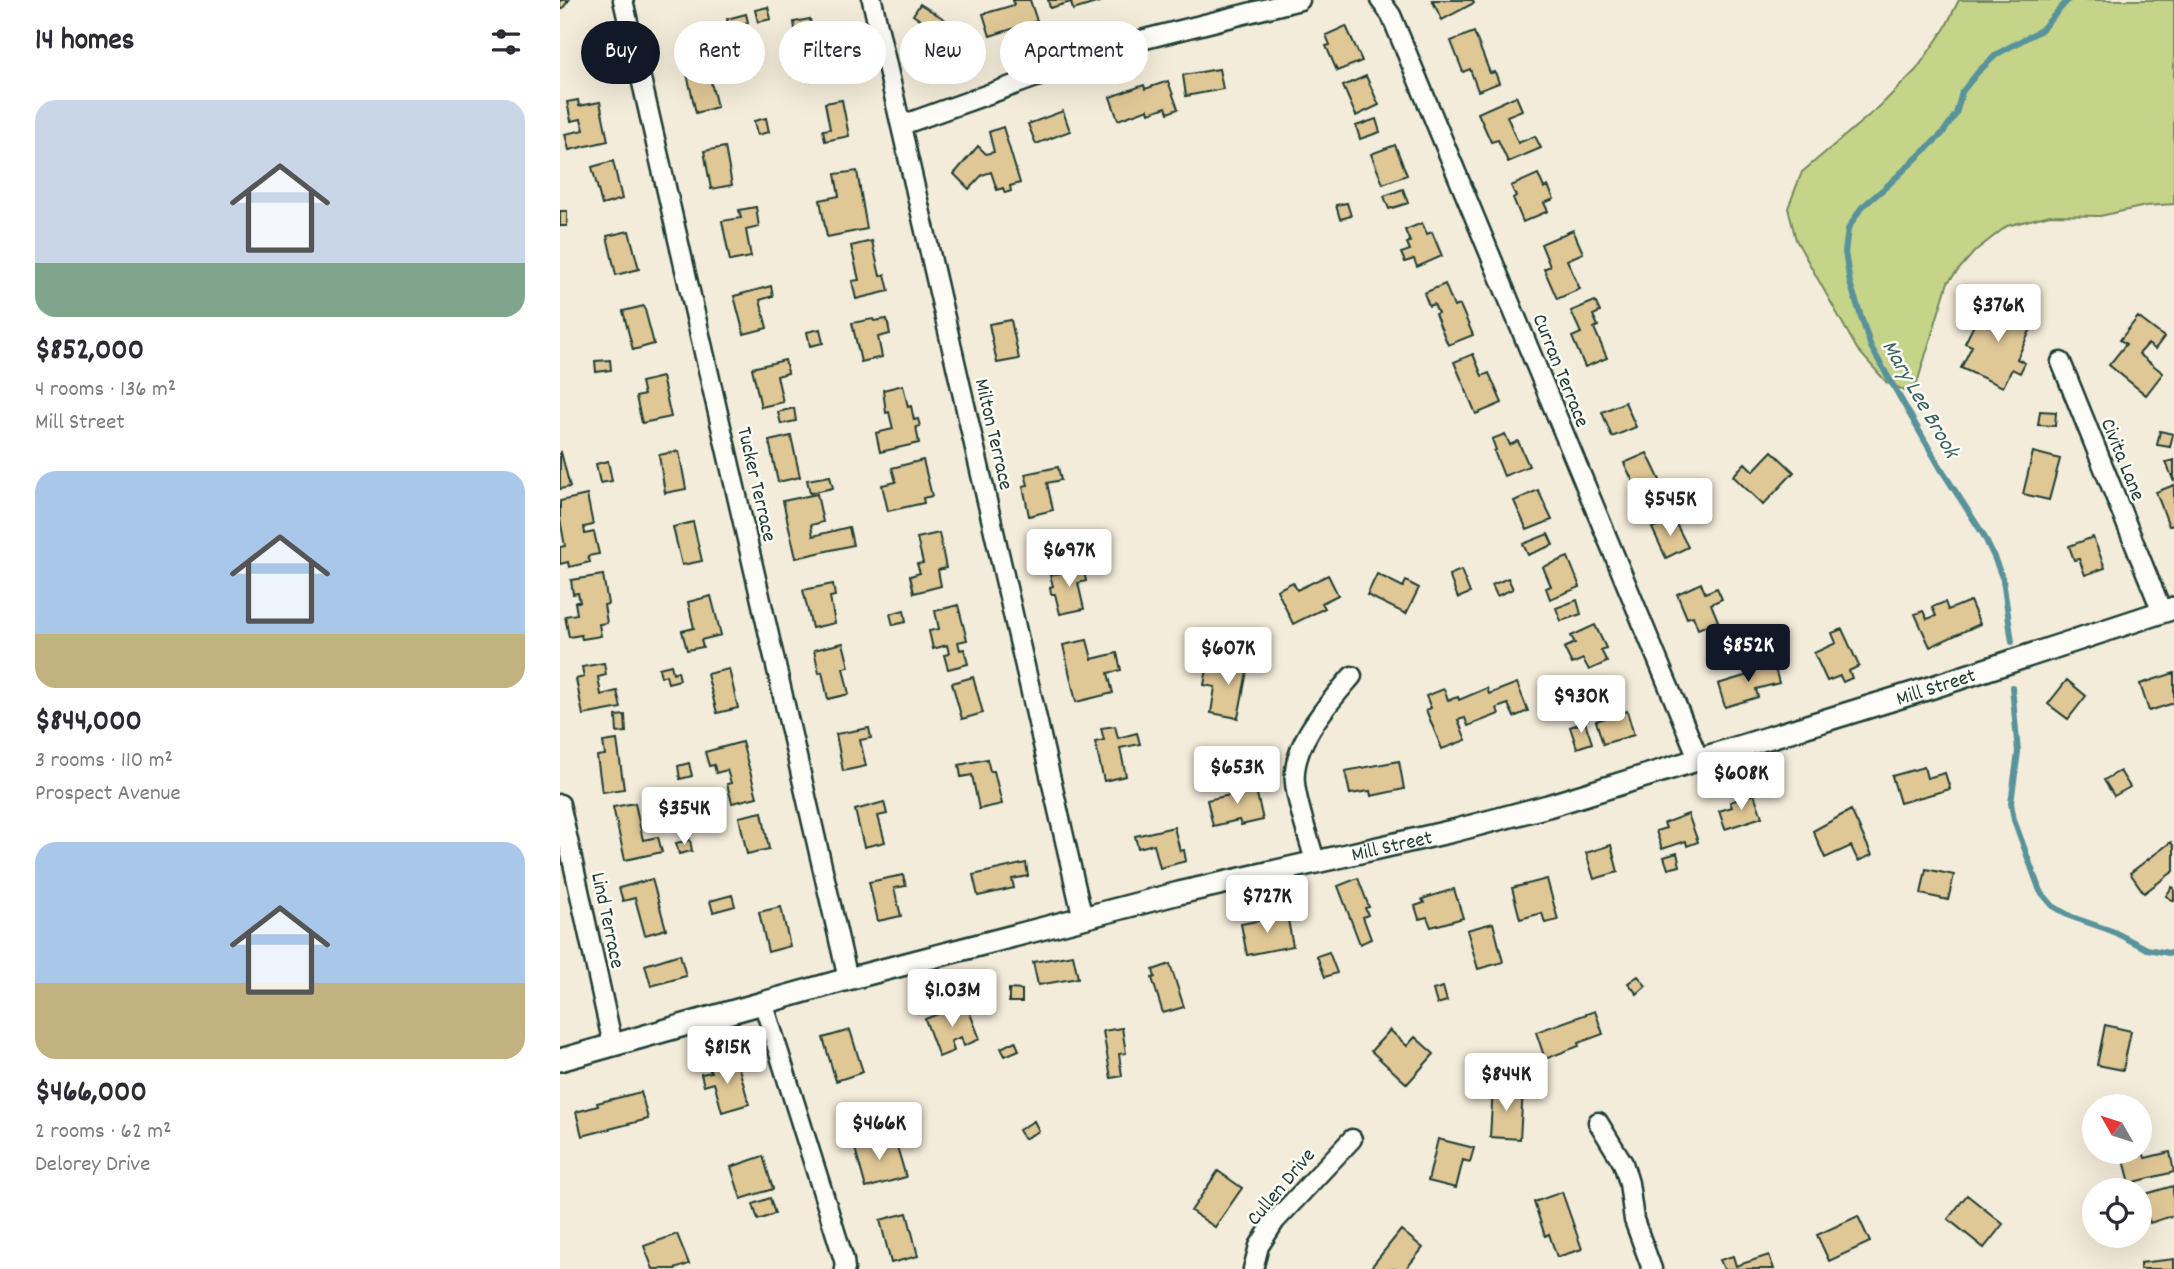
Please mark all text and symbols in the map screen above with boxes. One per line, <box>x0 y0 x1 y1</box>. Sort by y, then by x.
text: 14 homes <box>35 21 134 64</box>
chip: Buy <box>581 21 660 84</box>
chip: Rent <box>674 21 765 84</box>
chip: Filters <box>779 21 886 84</box>
chip: New <box>900 21 986 84</box>
chip: Apartment <box>1000 21 1148 84</box>
icon: filters <box>487 23 525 61</box>
icon: home <box>217 145 343 271</box>
pin: $376K <box>1949 284 2047 344</box>
text: $376K <box>1972 290 2024 323</box>
street label: Curran Terrace <box>1523 310 1596 432</box>
text: $852,000 <box>35 331 144 374</box>
water label: Mary Lee Brook <box>1872 334 1967 467</box>
text: 4 rooms · 136 m² <box>35 374 176 407</box>
street label: Milton Terrace <box>965 376 1019 493</box>
text: Mill Street <box>35 407 125 440</box>
street label: Civita Lane <box>2091 414 2151 506</box>
street label: Tucker Terrace <box>727 424 783 545</box>
pin: $545K <box>1621 478 1719 538</box>
text: $545K <box>1643 484 1697 517</box>
icon: home <box>217 516 343 642</box>
pin: $697K <box>1020 530 1118 589</box>
text: $697K <box>1043 535 1095 568</box>
pin: $852K <box>1699 624 1797 684</box>
pin: $607K <box>1179 628 1277 687</box>
text: $852K <box>1722 630 1774 663</box>
text: $607K <box>1201 633 1255 666</box>
street label: Mill Street <box>1893 662 1980 716</box>
pin: $930K <box>1532 676 1630 735</box>
text: $930K <box>1553 681 1609 714</box>
text: $844,000 <box>35 702 142 745</box>
text: 3 rooms · 110 m² <box>35 745 173 778</box>
pin: $653K <box>1188 746 1286 806</box>
text: $653K <box>1210 752 1264 785</box>
pin: $608K <box>1692 752 1790 812</box>
text: $608K <box>1713 758 1769 791</box>
text: Prospect Avenue <box>35 778 181 811</box>
pin: $354K <box>635 788 733 847</box>
text: $354K <box>658 793 710 826</box>
street label: Mill Street <box>1349 824 1436 872</box>
street label: Lind Terrace <box>581 870 631 971</box>
pin: $727K <box>1218 876 1316 935</box>
text: $727K <box>1242 881 1292 914</box>
icon: home <box>217 887 343 1013</box>
pin: $1.03M <box>895 970 1009 1029</box>
text: $1.03M <box>924 975 980 1008</box>
pin: $815K <box>678 1026 776 1086</box>
text: $815K <box>703 1032 751 1065</box>
pin: $844K <box>1457 1054 1555 1113</box>
text: $844K <box>1481 1059 1531 1092</box>
text: $466,000 <box>35 1073 147 1116</box>
north arrow <box>2082 1094 2152 1164</box>
map controls <box>2082 1094 2152 1248</box>
pin: $466K <box>830 1102 928 1162</box>
text: $466K <box>852 1108 906 1141</box>
text: 2 rooms · 62 m² <box>35 1116 171 1149</box>
street label: Cullen Drive <box>1241 1142 1324 1233</box>
text: Delorey Drive <box>35 1149 150 1182</box>
button: locate <box>2082 1178 2152 1248</box>

